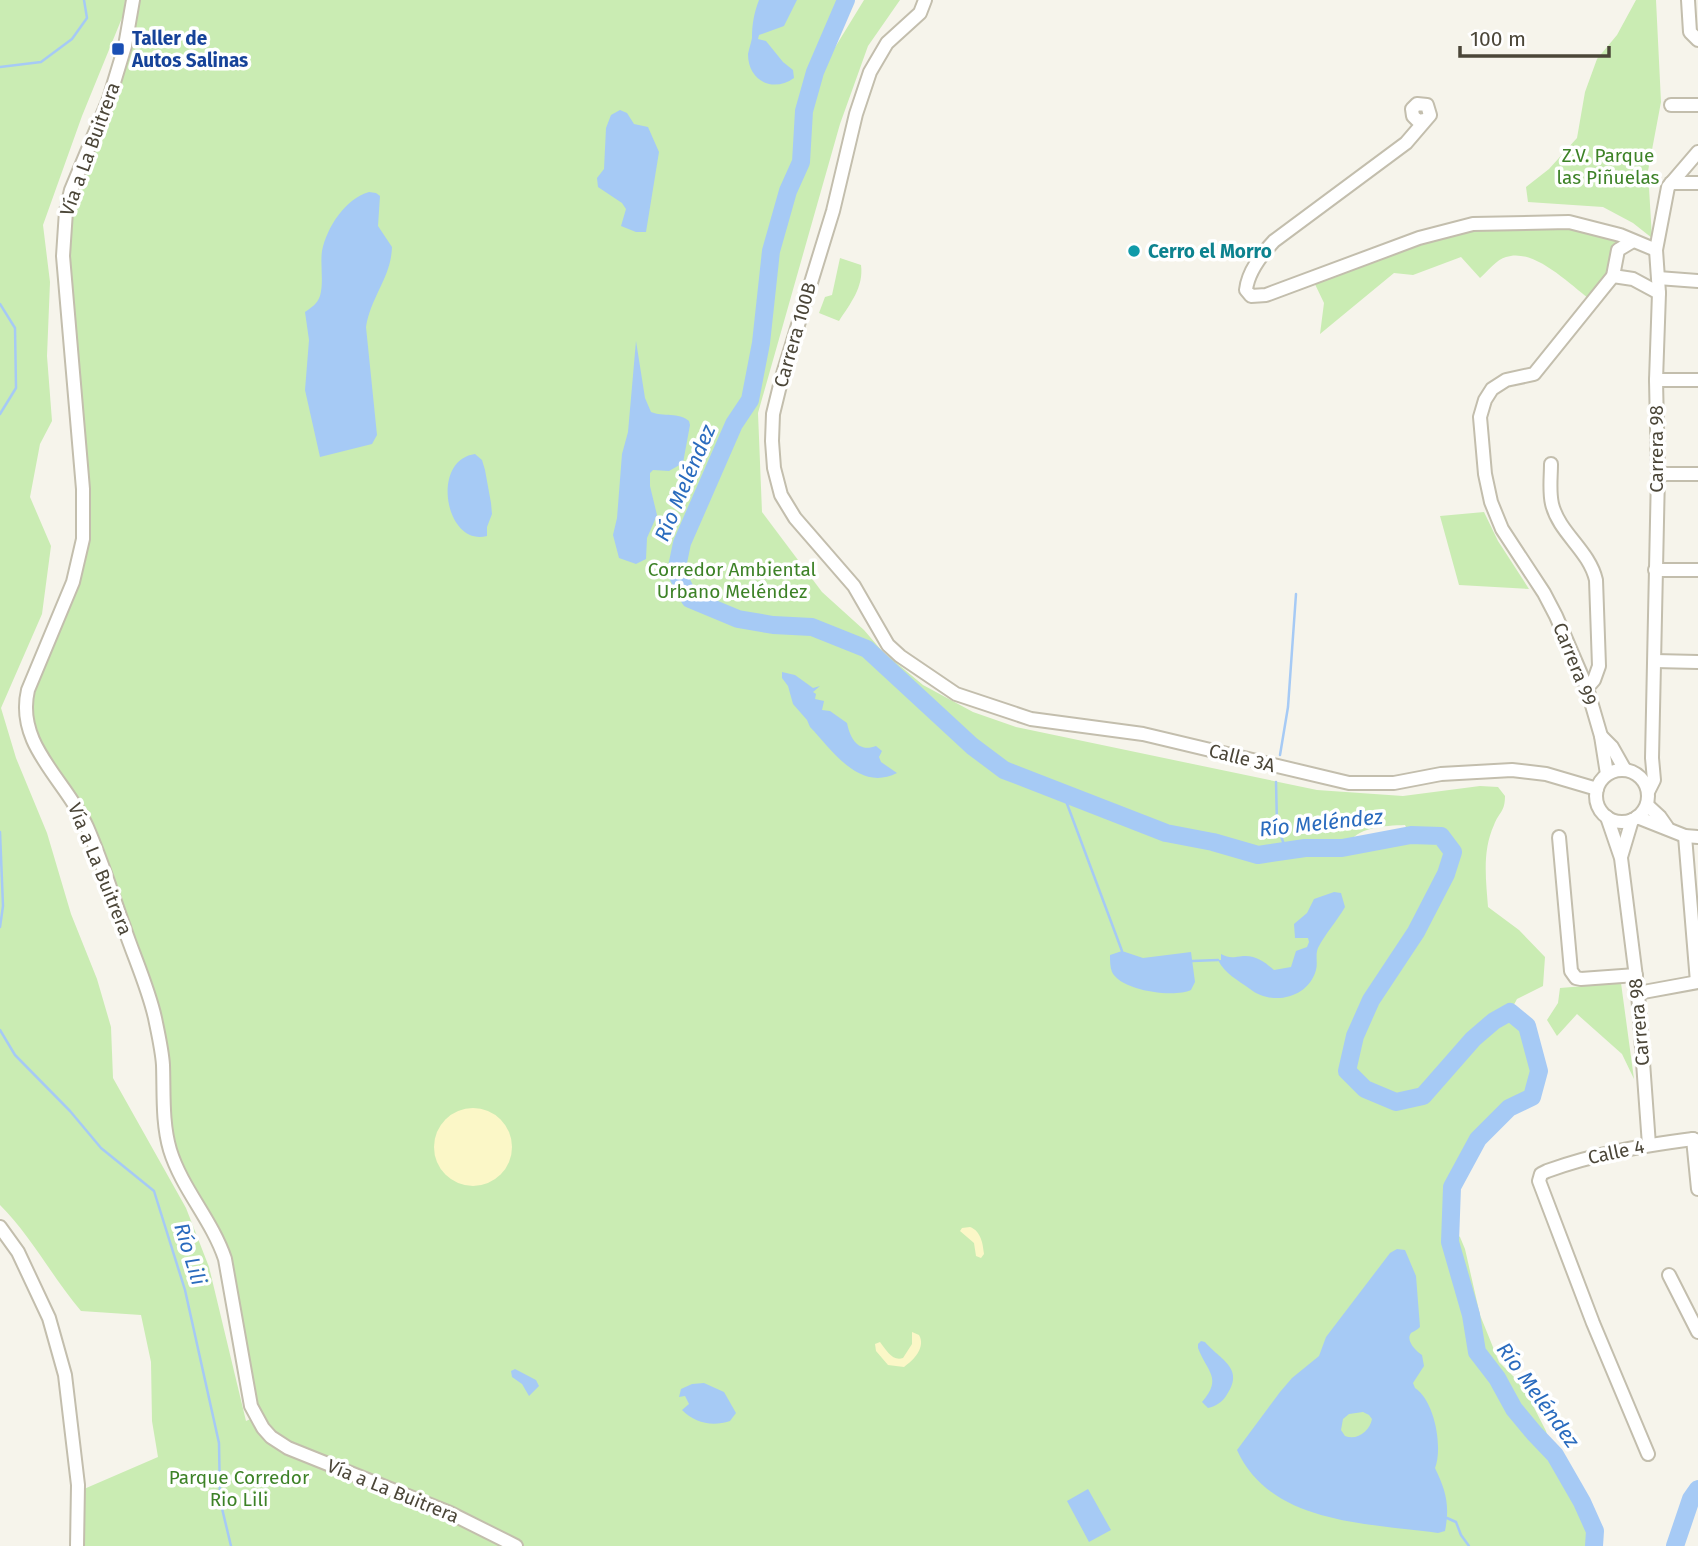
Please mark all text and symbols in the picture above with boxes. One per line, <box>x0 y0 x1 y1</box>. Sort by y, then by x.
scale bar <box>1460 14 1609 58</box>
text: 100 m <box>1470 26 1526 52</box>
place label: Taller de Autos Salinas <box>131 27 248 72</box>
marker: Taller de Autos Salinas <box>110 41 126 57</box>
street label: Vía a La Buitrera <box>55 79 125 219</box>
park label: Z.V. Parque las Piñuelas <box>1557 144 1660 189</box>
place label: Cerro el Morro <box>1148 240 1272 263</box>
marker: Cerro el Morro <box>1126 243 1142 259</box>
street label: Carrera 100B <box>769 280 821 390</box>
street label: Carrera 98 <box>1645 405 1668 493</box>
water label: Río Meléndez <box>649 420 722 545</box>
park label: Corredor Ambiental Urbano Meléndez <box>648 558 817 603</box>
street label: Carrera 99 <box>1548 619 1602 709</box>
street label: Calle 3A <box>1207 739 1278 777</box>
street label: Vía a La Buitrera <box>63 800 137 938</box>
water label: Río Meléndez <box>1258 803 1385 842</box>
street label: Carrera 98 <box>1624 977 1654 1067</box>
street label: Calle 4 <box>1586 1135 1646 1169</box>
water label: Río Lili <box>168 1220 212 1289</box>
water label: Río Meléndez <box>1491 1337 1586 1454</box>
street label: Vía a La Buitrera <box>324 1454 462 1528</box>
park label: Parque Corredor Rio Lili <box>169 1466 310 1511</box>

